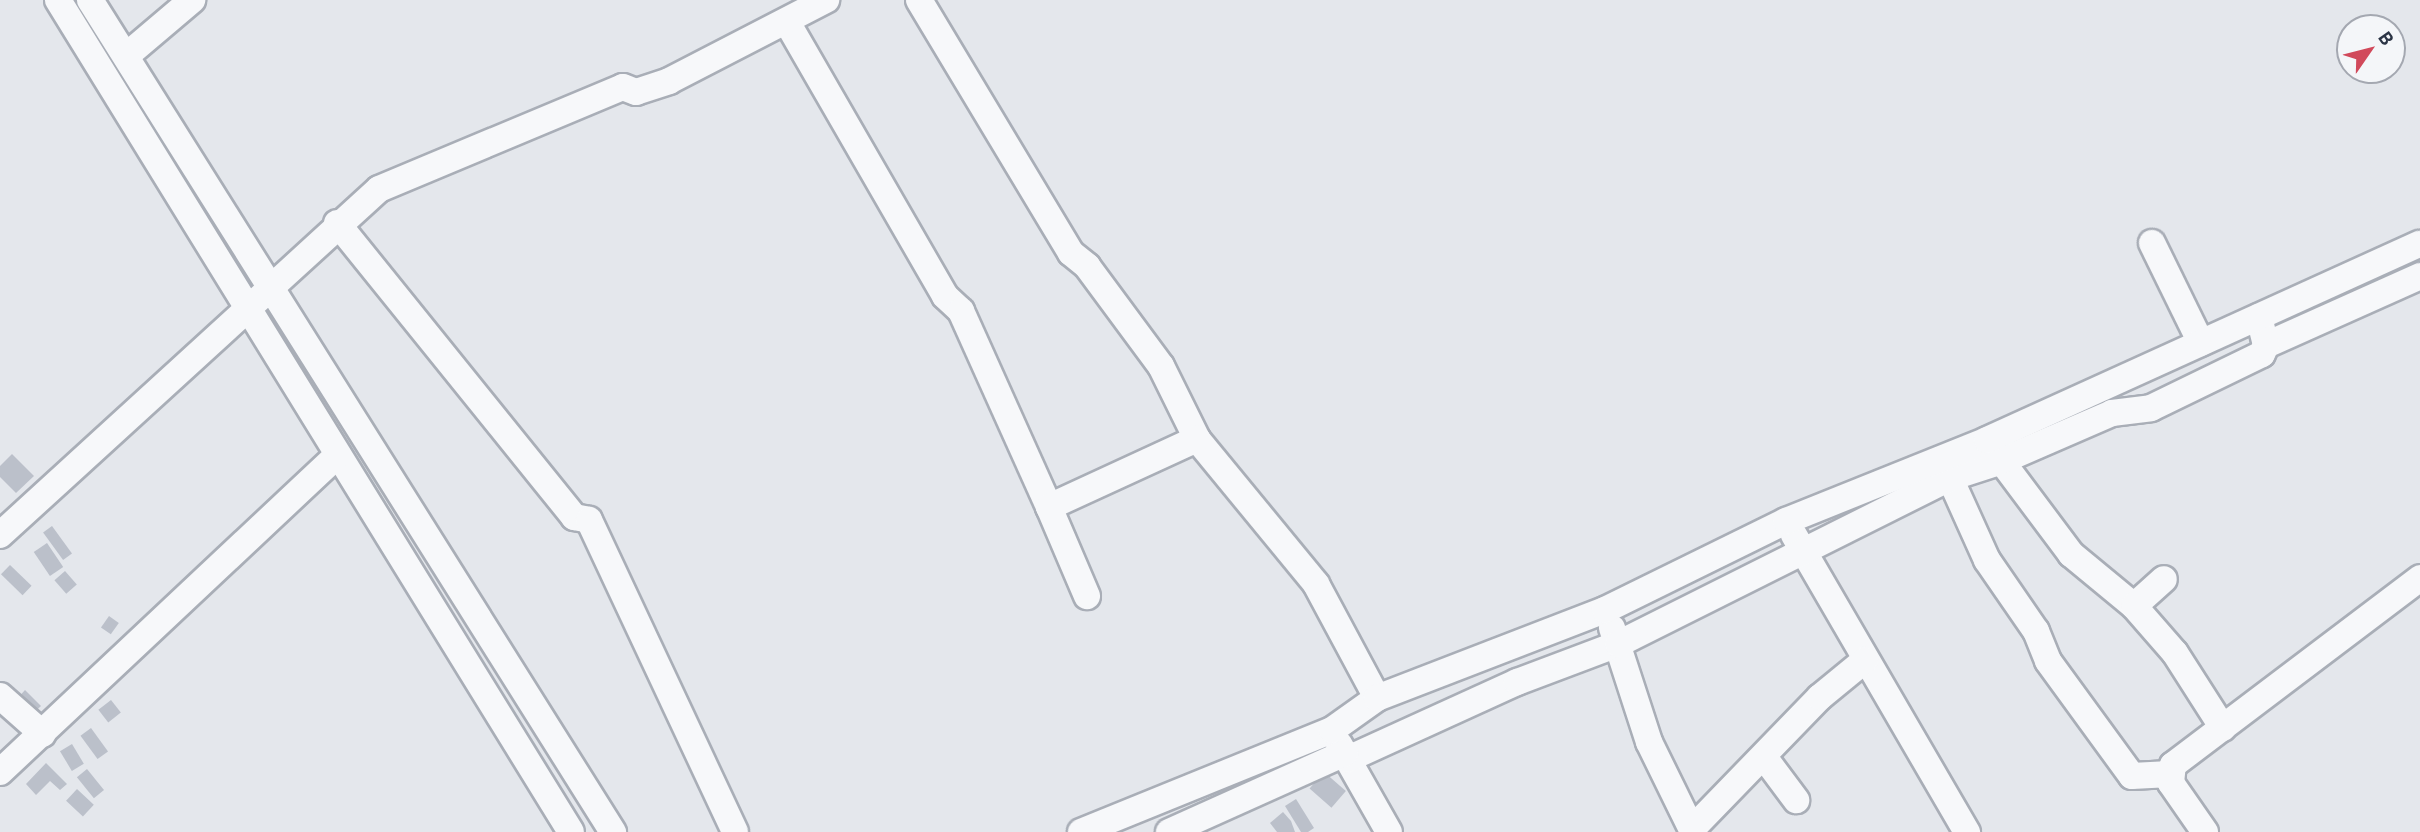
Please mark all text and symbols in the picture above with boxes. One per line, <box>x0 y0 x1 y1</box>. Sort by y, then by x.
north arrow <box>2336 14 2406 84</box>
text: B <box>2373 26 2400 50</box>

